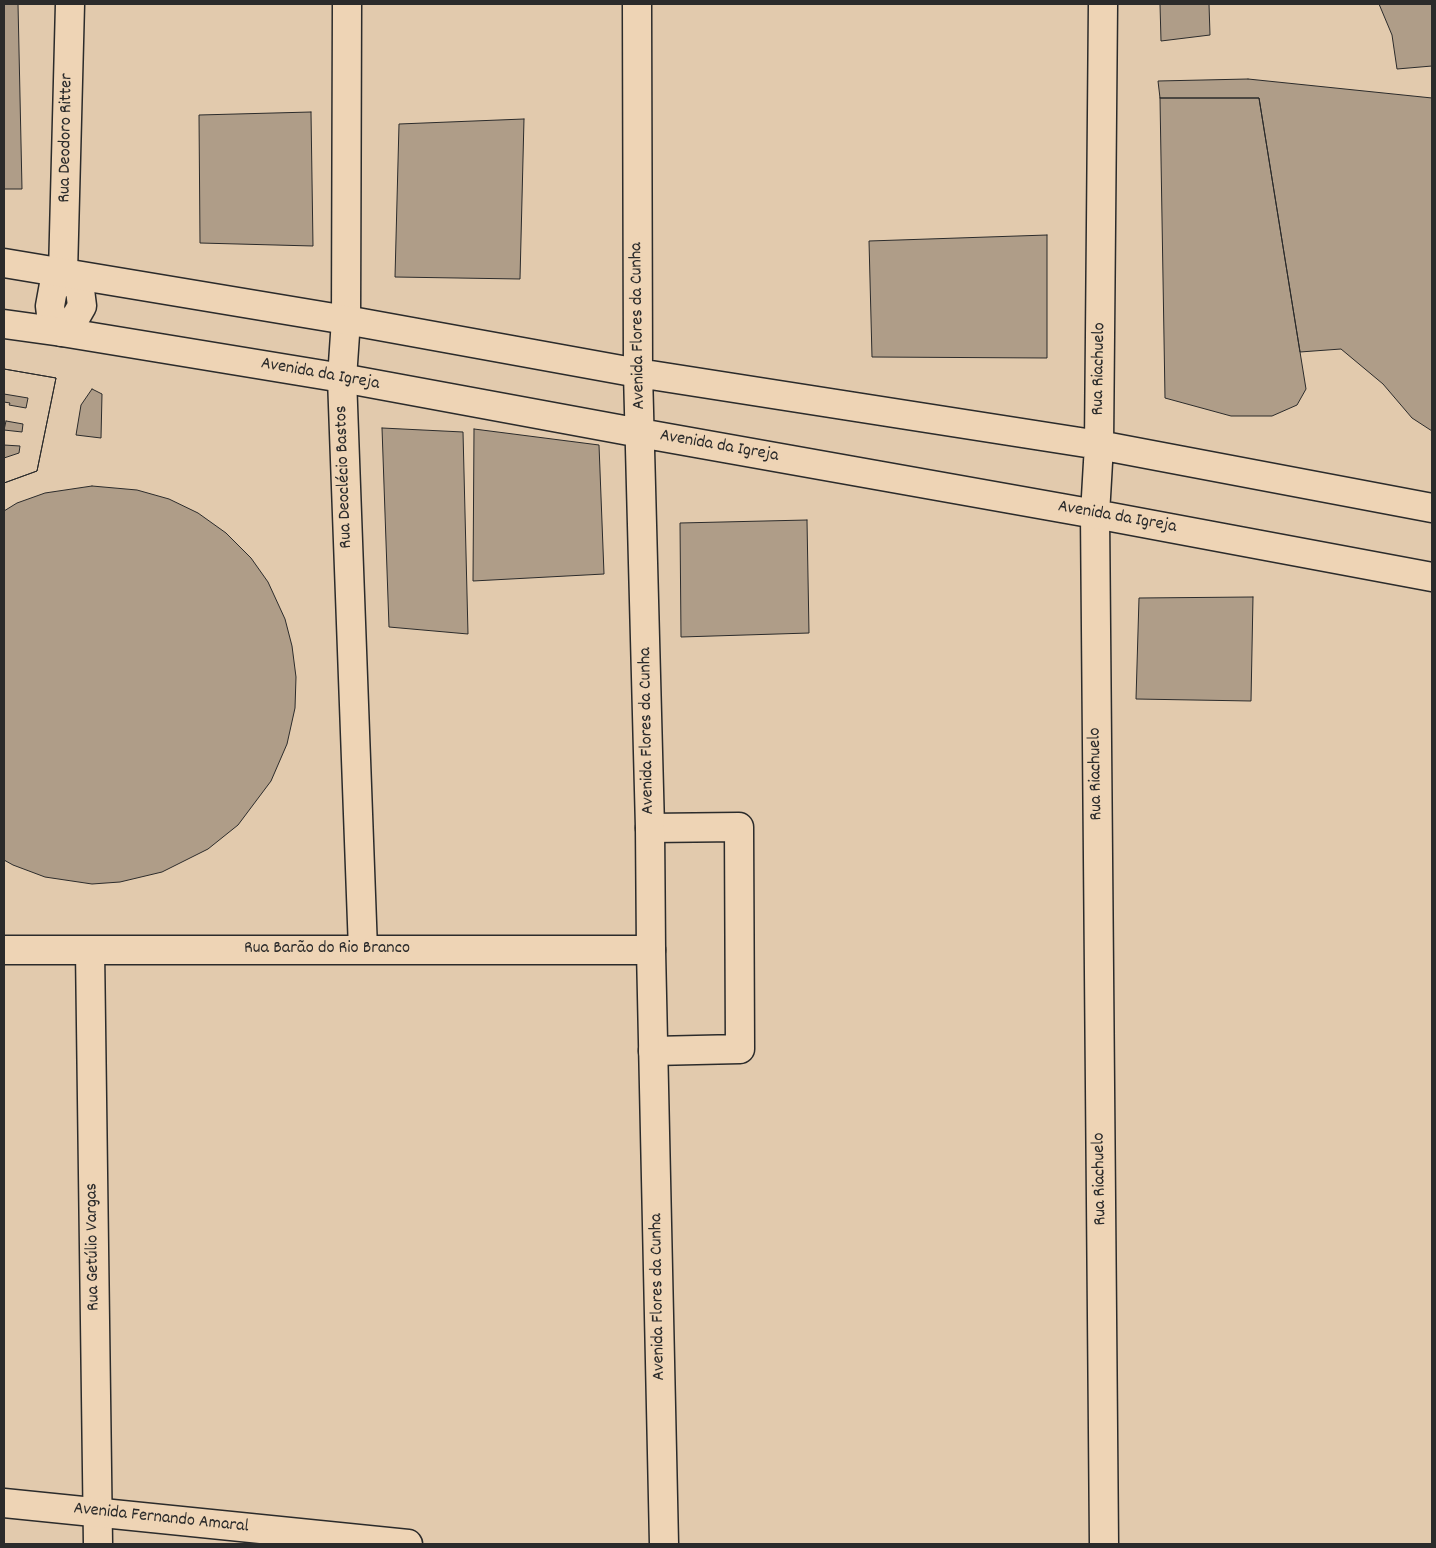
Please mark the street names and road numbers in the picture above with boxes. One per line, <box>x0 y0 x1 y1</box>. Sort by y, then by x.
street label: Rua Deodoro Ritter <box>55 73 79 203</box>
street label: Avenida Flores da Cunha <box>627 242 651 410</box>
street label: Rua Riachuelo <box>1088 322 1112 416</box>
street label: Avenida da Igreja <box>259 354 381 396</box>
street label: Rua Deoclécio Bastos <box>332 405 358 549</box>
street label: Avenida da Igreja <box>658 426 780 468</box>
street label: Avenida da Igreja <box>1056 497 1178 539</box>
street label: Avenida Flores da Cunha <box>636 647 660 815</box>
street label: Rua Riachuelo <box>1085 727 1109 821</box>
street label: Rua Barão do Rio Branco <box>244 939 410 961</box>
street label: Rua Riachuelo <box>1089 1132 1113 1226</box>
street label: Rua Getúlio Vargas <box>82 1183 106 1311</box>
street label: Avenida Flores da Cunha <box>647 1213 671 1381</box>
street label: Avenida Fernando Amaral <box>72 1499 250 1539</box>

